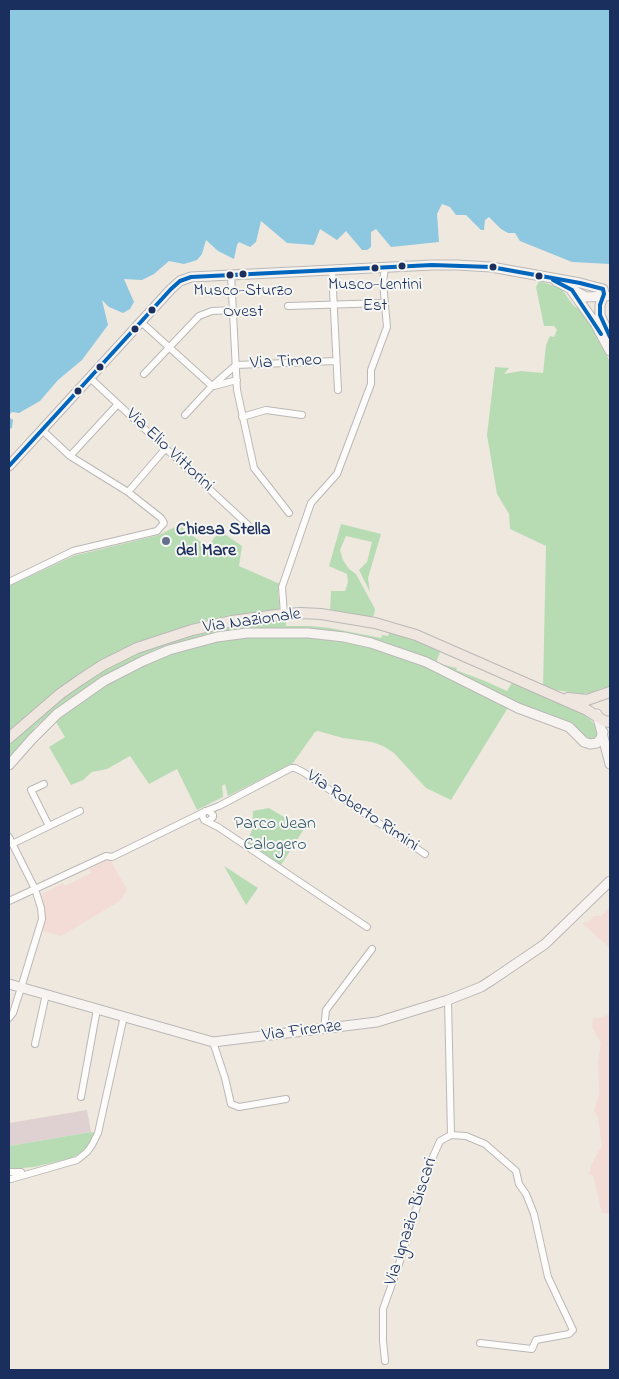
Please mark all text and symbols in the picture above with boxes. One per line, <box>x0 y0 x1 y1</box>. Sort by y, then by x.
unlabelled marker <box>397 261 407 271</box>
unlabelled marker <box>488 262 498 272</box>
marker: Musco-Lentini Est <box>370 263 380 273</box>
marker: Musco-Sturzo Ovest <box>238 269 248 279</box>
unlabelled marker <box>225 270 235 280</box>
unlabelled marker <box>534 271 544 281</box>
place label: Musco-Lentini Est <box>328 276 422 316</box>
place label: Musco-Sturzo Ovest <box>194 282 292 322</box>
unlabelled marker <box>147 305 157 315</box>
unlabelled marker <box>130 324 140 334</box>
street label: Via Timeo <box>250 350 322 376</box>
unlabelled marker <box>95 362 105 372</box>
unlabelled marker <box>73 386 83 396</box>
street label: Via Elio Vittorini <box>120 405 218 497</box>
place label: Chiesa Stella del Mare <box>176 520 271 562</box>
marker: Chiesa Stella del Mare <box>160 535 172 547</box>
street label: Via Nazionale <box>202 604 302 640</box>
street label: Via Roberto Rimini <box>302 766 422 858</box>
park label: Parco Jean Calogero <box>234 814 316 856</box>
street label: Via Firenze <box>261 1016 343 1048</box>
street label: Via Ignazio Biscari <box>381 1155 443 1289</box>

